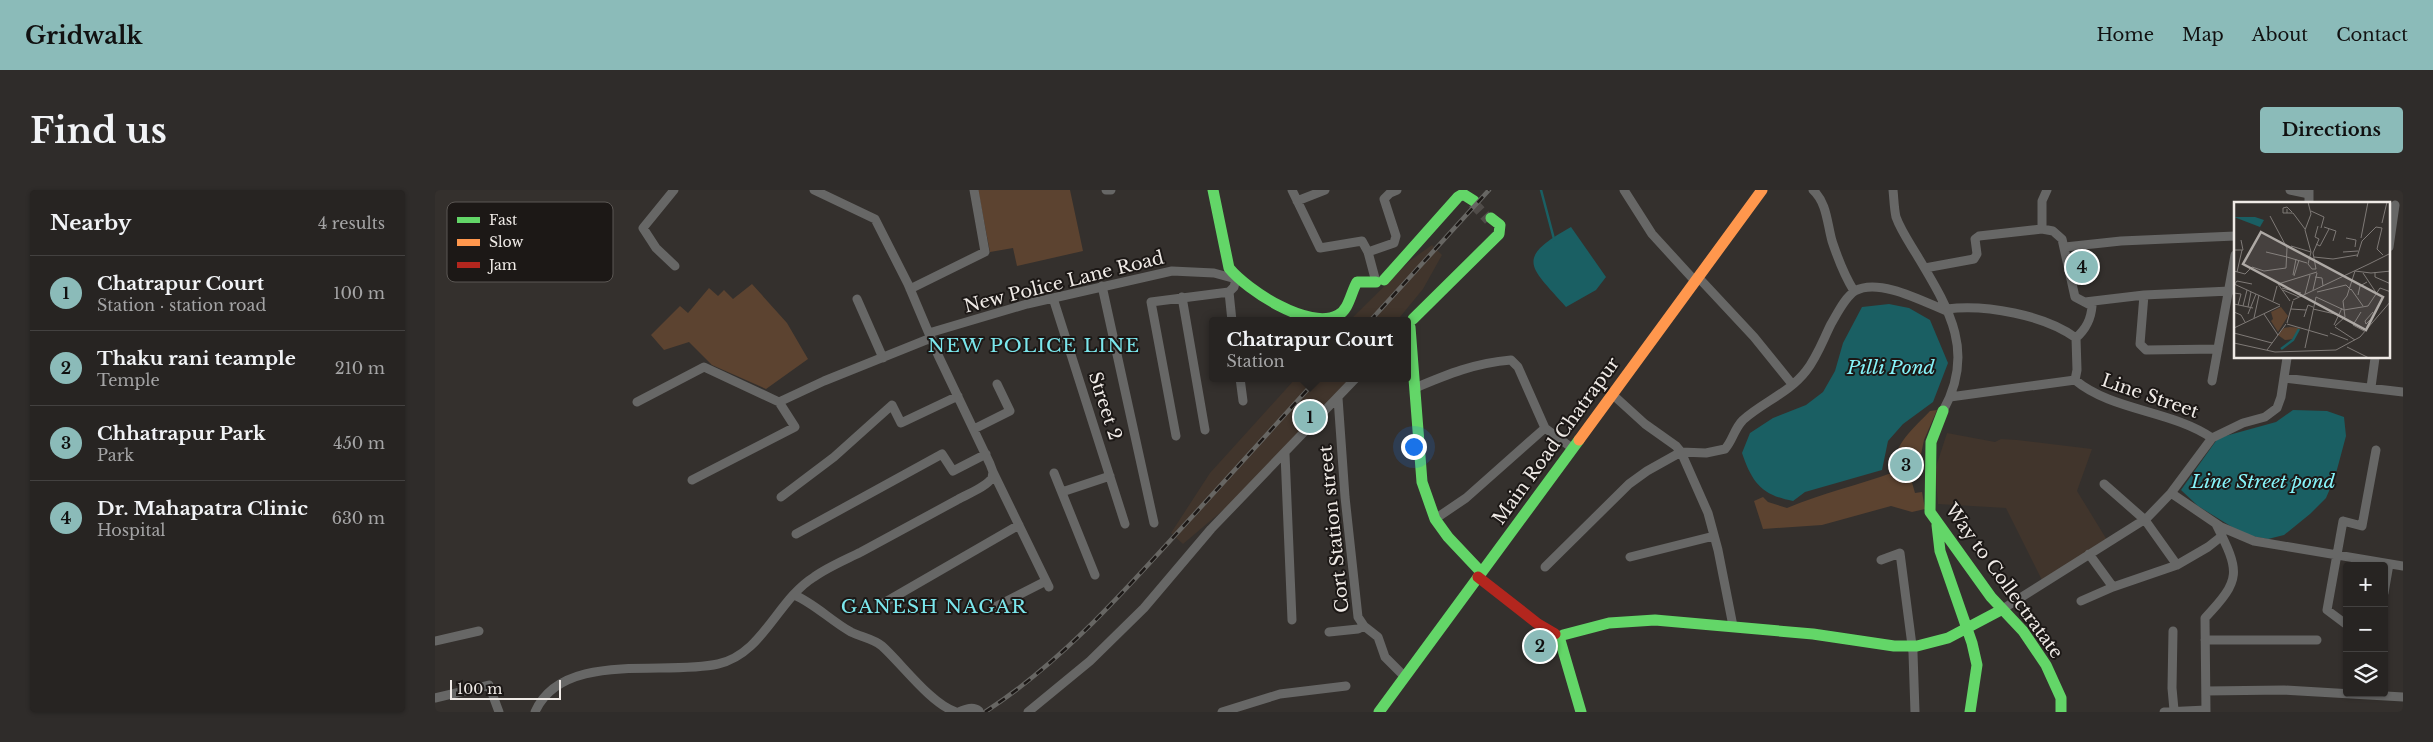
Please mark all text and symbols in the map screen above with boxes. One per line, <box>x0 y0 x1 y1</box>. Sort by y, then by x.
text: Gridwalk <box>25 21 142 50</box>
text: Home <box>2096 24 2154 46</box>
text: Map <box>2182 24 2224 46</box>
text: About <box>2252 24 2308 46</box>
text: Contact <box>2336 24 2408 46</box>
button: Directions <box>2260 107 2403 153</box>
text: Find us <box>30 109 167 152</box>
legend <box>447 202 613 282</box>
inset map <box>2234 202 2391 359</box>
text: Nearby <box>50 210 131 236</box>
text: Fast <box>489 211 518 229</box>
text: 4 results <box>318 213 385 233</box>
text: Slow <box>489 233 523 251</box>
street label: New Police Lane Road <box>962 246 1166 318</box>
pin: 4 <box>2066 248 2098 286</box>
text: Jam <box>487 256 517 274</box>
text: Chatrapur Court <box>97 272 264 295</box>
text: 1 <box>63 283 69 303</box>
text: 100 m <box>333 283 385 303</box>
text: Station · station road <box>97 295 266 315</box>
popup <box>1209 317 1411 382</box>
text: Chatrapur Court <box>1227 328 1394 351</box>
district label: NEW POLICE LINE <box>928 334 1140 357</box>
text: Thaku rani teample <box>97 347 296 370</box>
text: Station <box>1227 351 1285 371</box>
street label: Main Road Chatrapur <box>1488 353 1624 529</box>
water label: Pilli Pond <box>1846 356 1936 379</box>
text: 2 <box>61 358 71 378</box>
text: 210 m <box>335 358 385 378</box>
street label: Street 2 <box>1084 369 1126 443</box>
street label: Line Street <box>2099 369 2202 423</box>
text: Temple <box>97 370 160 390</box>
pin: 1 <box>1294 398 1326 436</box>
text: Chhatrapur Park <box>97 422 266 445</box>
text: 3 <box>61 433 71 453</box>
text: 450 m <box>333 433 385 453</box>
your location <box>1401 434 1427 460</box>
street label: Cort Station street <box>1314 444 1354 614</box>
text: Park <box>97 445 134 465</box>
pin: 3 <box>1890 446 1922 484</box>
water label: Line Street pond <box>2190 470 2336 493</box>
text: Dr. Mahapatra Clinic <box>97 497 308 520</box>
street label: Way to Collectratate <box>1940 498 2068 663</box>
text: 4 <box>61 508 71 528</box>
text: 630 m <box>332 508 385 528</box>
text: Hospital <box>97 520 166 540</box>
map controls <box>2343 562 2388 697</box>
button: + <box>2343 562 2388 607</box>
district label: GANESH NAGAR <box>841 595 1027 618</box>
button: − <box>2343 607 2388 652</box>
pin: 2 <box>1524 627 1556 665</box>
button: layers <box>2343 652 2388 697</box>
scale bar <box>450 677 561 700</box>
text: 100 m <box>457 680 502 698</box>

